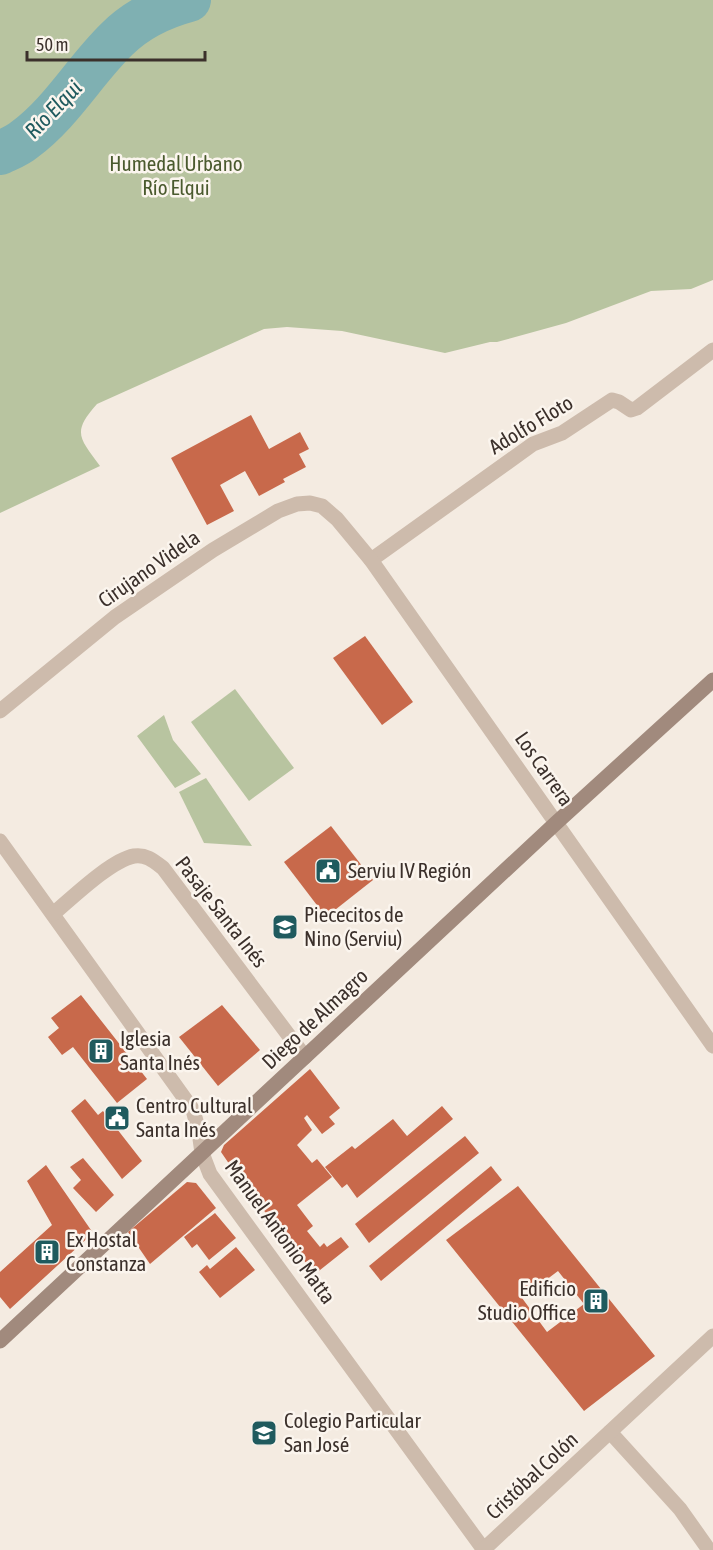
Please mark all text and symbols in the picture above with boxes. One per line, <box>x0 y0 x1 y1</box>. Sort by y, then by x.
scale bar <box>27 24 206 62</box>
text: 50 m <box>36 34 68 55</box>
water label: Río Elqui <box>19 75 87 143</box>
park label: Humedal Urbano Río Elqui <box>109 151 243 199</box>
street label: Adolfo Floto <box>484 390 577 459</box>
street label: Cirujano Videla <box>93 524 204 612</box>
street label: Los Carrera <box>511 727 579 810</box>
street label: Pasaje Santa Inés <box>171 851 272 972</box>
public building icon: Serviu IV Región <box>313 856 343 886</box>
place label: Serviu IV Región <box>348 858 472 882</box>
place label: Piececitos de Nino (Serviu) <box>304 902 403 950</box>
school or university icon: Piececitos de Nino (Serviu) <box>270 912 300 942</box>
street label: Diego de Almagro <box>257 963 372 1073</box>
place label: Iglesia Santa Inés <box>120 1026 200 1074</box>
building icon: Iglesia Santa Inés <box>86 1036 116 1066</box>
place label: Centro Cultural Santa Inés <box>136 1093 253 1141</box>
public building icon: Centro Cultural Santa Inés <box>102 1103 132 1133</box>
street label: Manuel Antonio Matta <box>221 1155 341 1308</box>
place label: Ex Hostal Constanza <box>66 1227 146 1275</box>
building icon: Ex Hostal Constanza <box>32 1237 62 1267</box>
place label: Edificio Studio Office <box>478 1276 576 1324</box>
building icon: Edificio Studio Office <box>581 1286 611 1316</box>
place label: Colegio Particular San José <box>284 1408 422 1456</box>
school or university icon: Colegio Particular San José <box>249 1418 279 1448</box>
street label: Cristóbal Colón <box>481 1427 582 1524</box>

